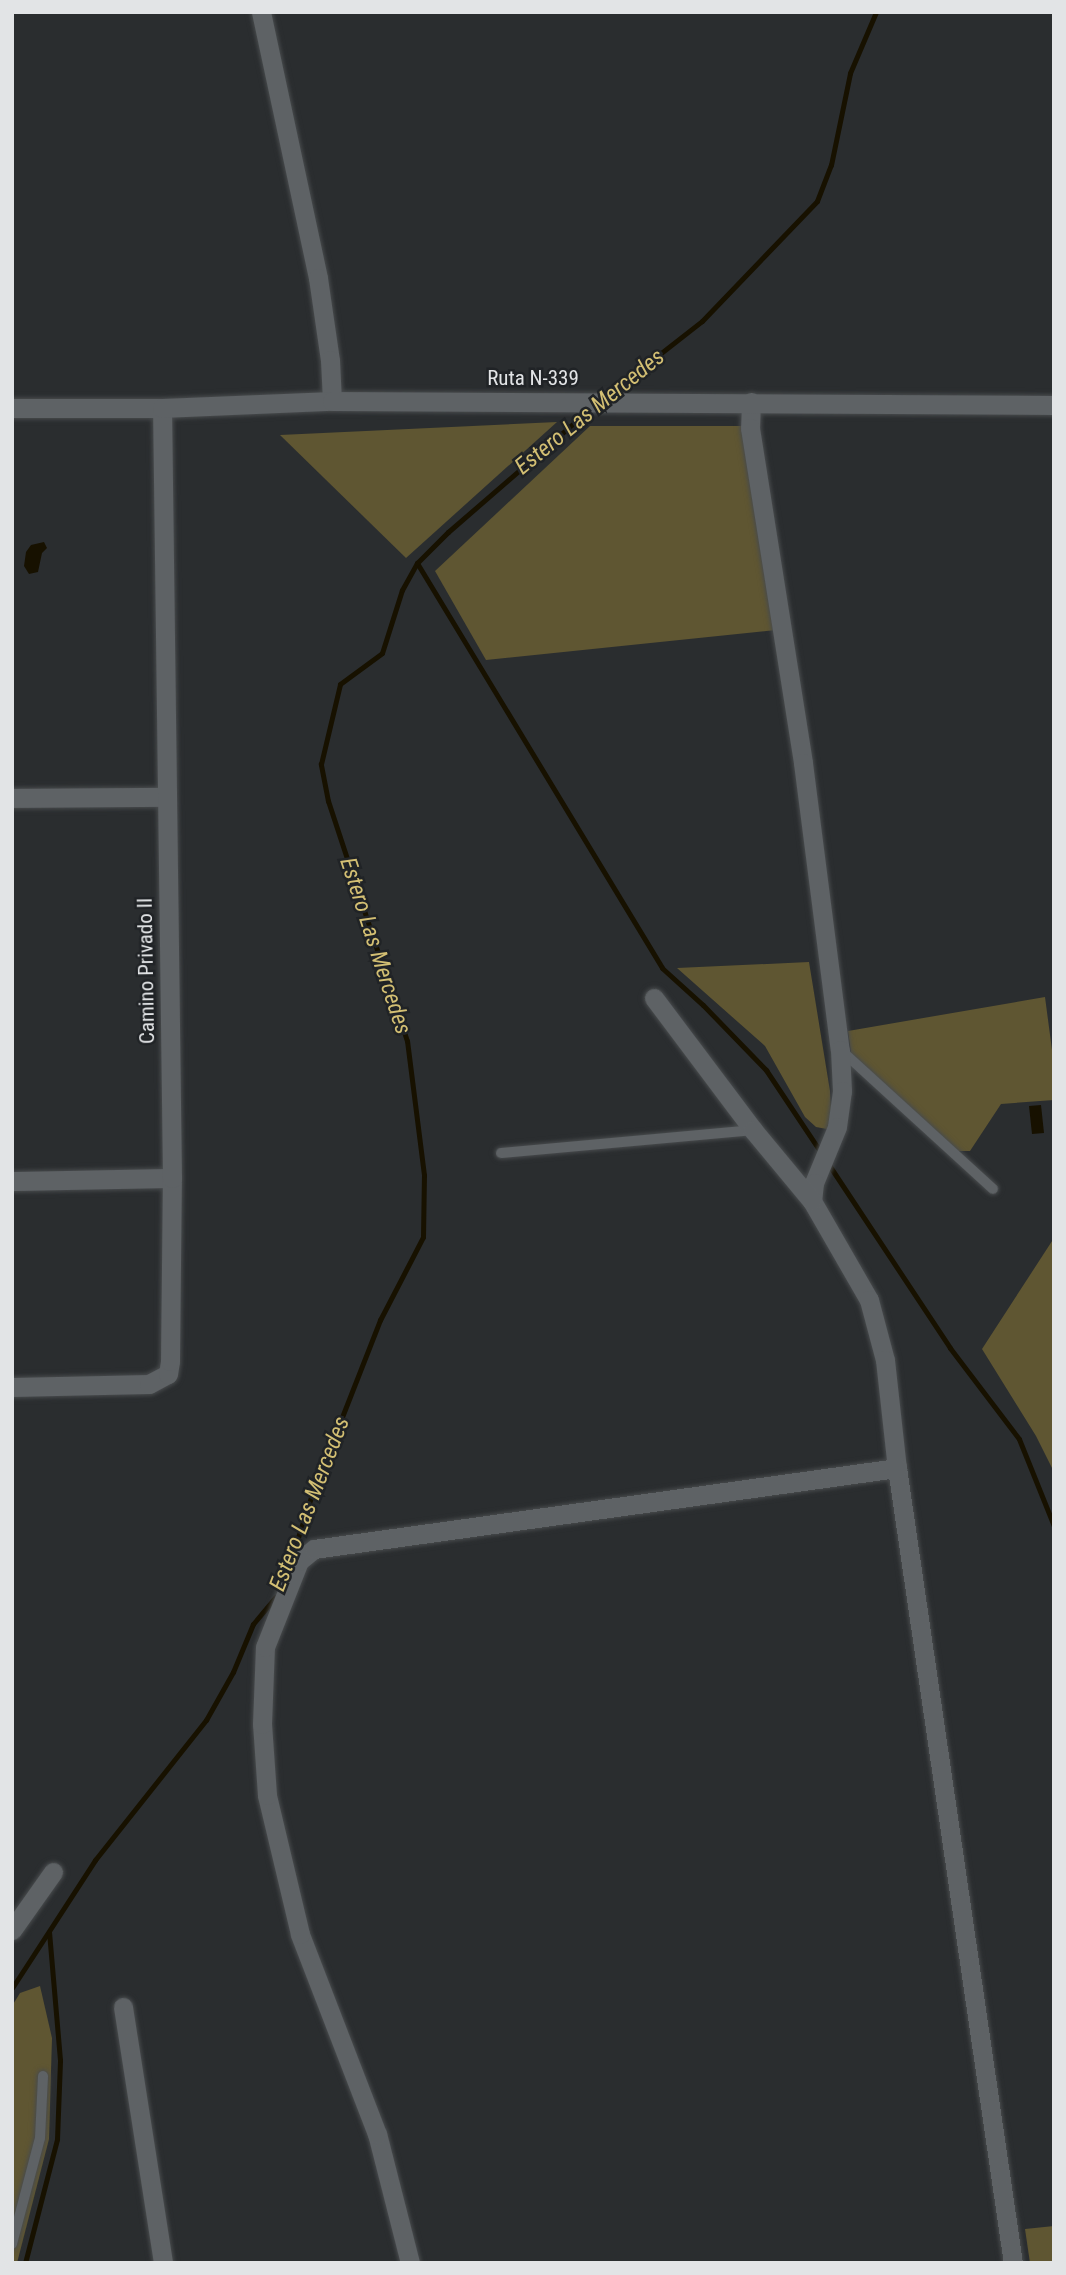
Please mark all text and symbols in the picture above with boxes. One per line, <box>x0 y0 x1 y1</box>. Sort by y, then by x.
water label: Estero Las Mercedes <box>510 343 670 481</box>
street label: Ruta N-339 <box>487 365 579 391</box>
water label: Estero Las Mercedes <box>333 854 417 1038</box>
street label: Camino Privado II <box>132 898 160 1044</box>
water label: Estero Las Mercedes <box>264 1413 356 1595</box>

